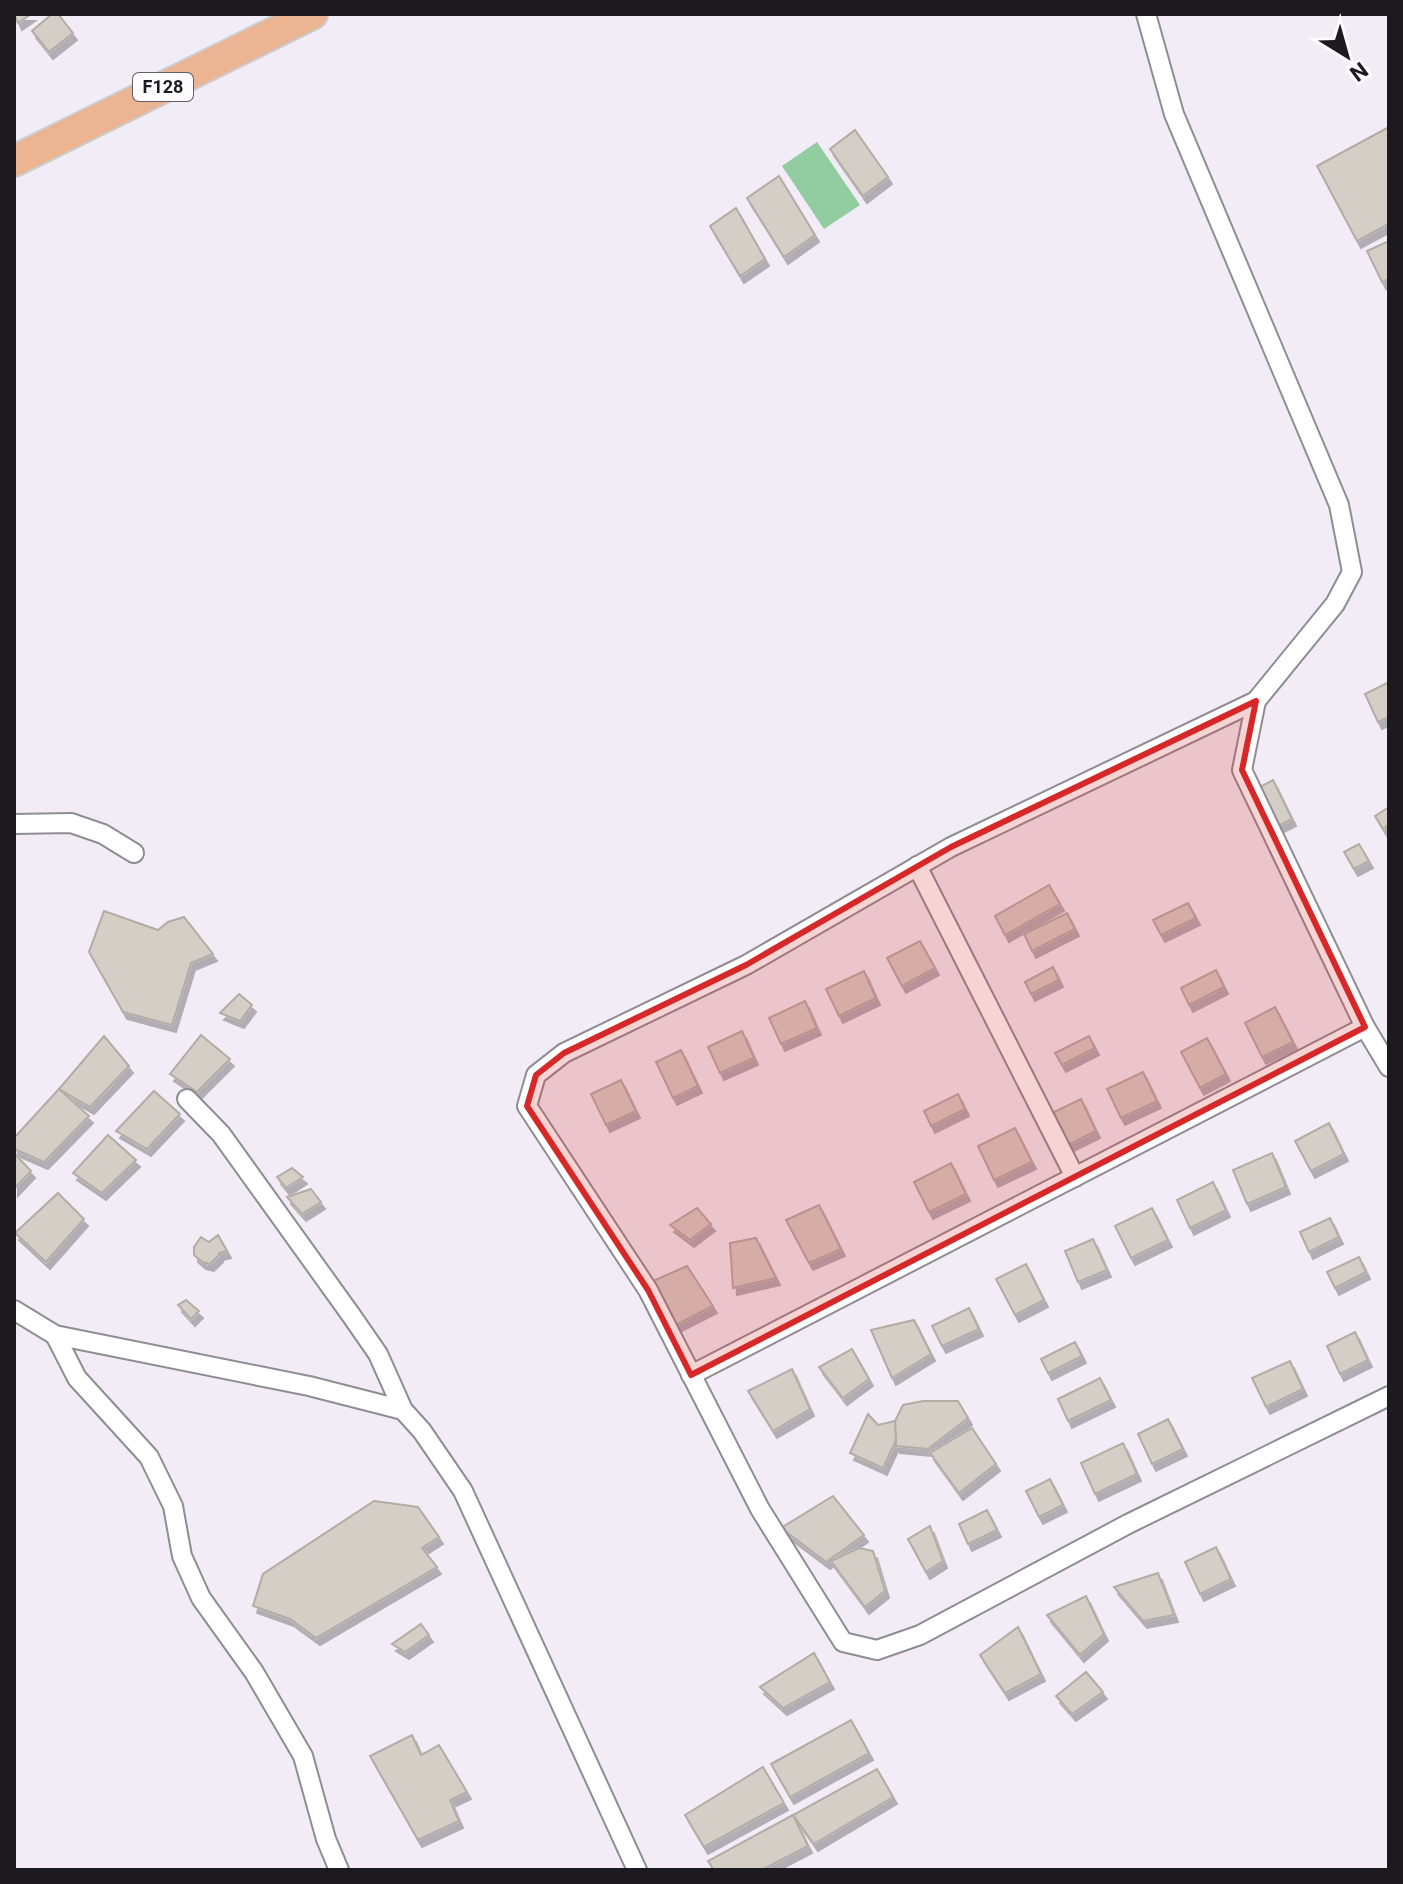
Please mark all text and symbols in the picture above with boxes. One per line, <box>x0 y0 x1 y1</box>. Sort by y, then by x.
north arrow <box>1307 16 1387 96</box>
text: N <box>1345 57 1372 86</box>
road number: F128 <box>133 73 193 101</box>

